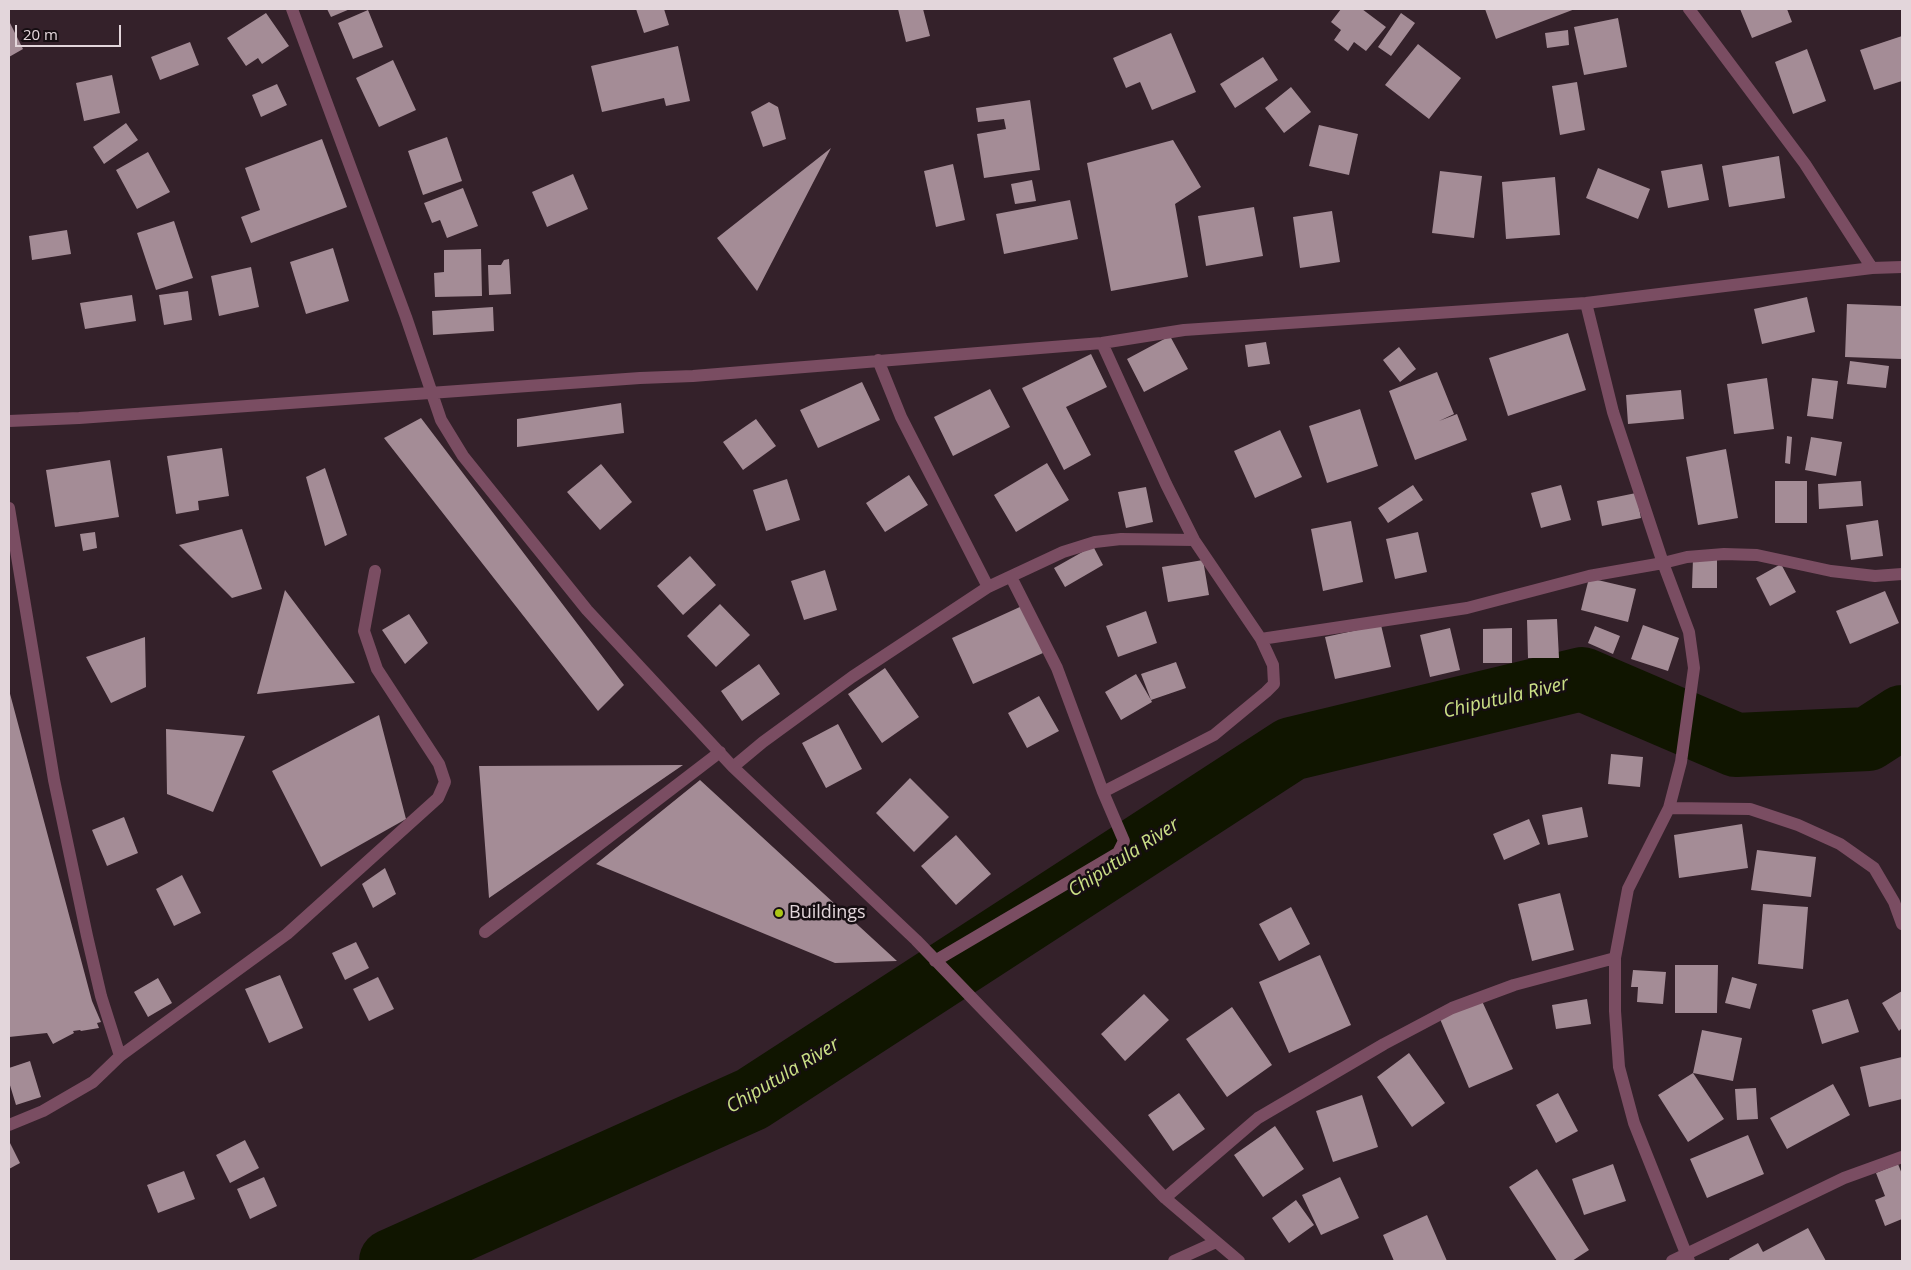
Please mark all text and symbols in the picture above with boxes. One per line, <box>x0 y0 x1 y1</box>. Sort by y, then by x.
scale bar <box>18 15 124 47</box>
text: 20 m <box>23 24 58 44</box>
water label: Chiputula River <box>1441 673 1571 723</box>
water label: Chiputula River <box>1064 814 1184 902</box>
place label: Buildings <box>789 902 866 924</box>
marker: Buildings <box>773 907 785 919</box>
water label: Chiputula River <box>722 1033 844 1119</box>

